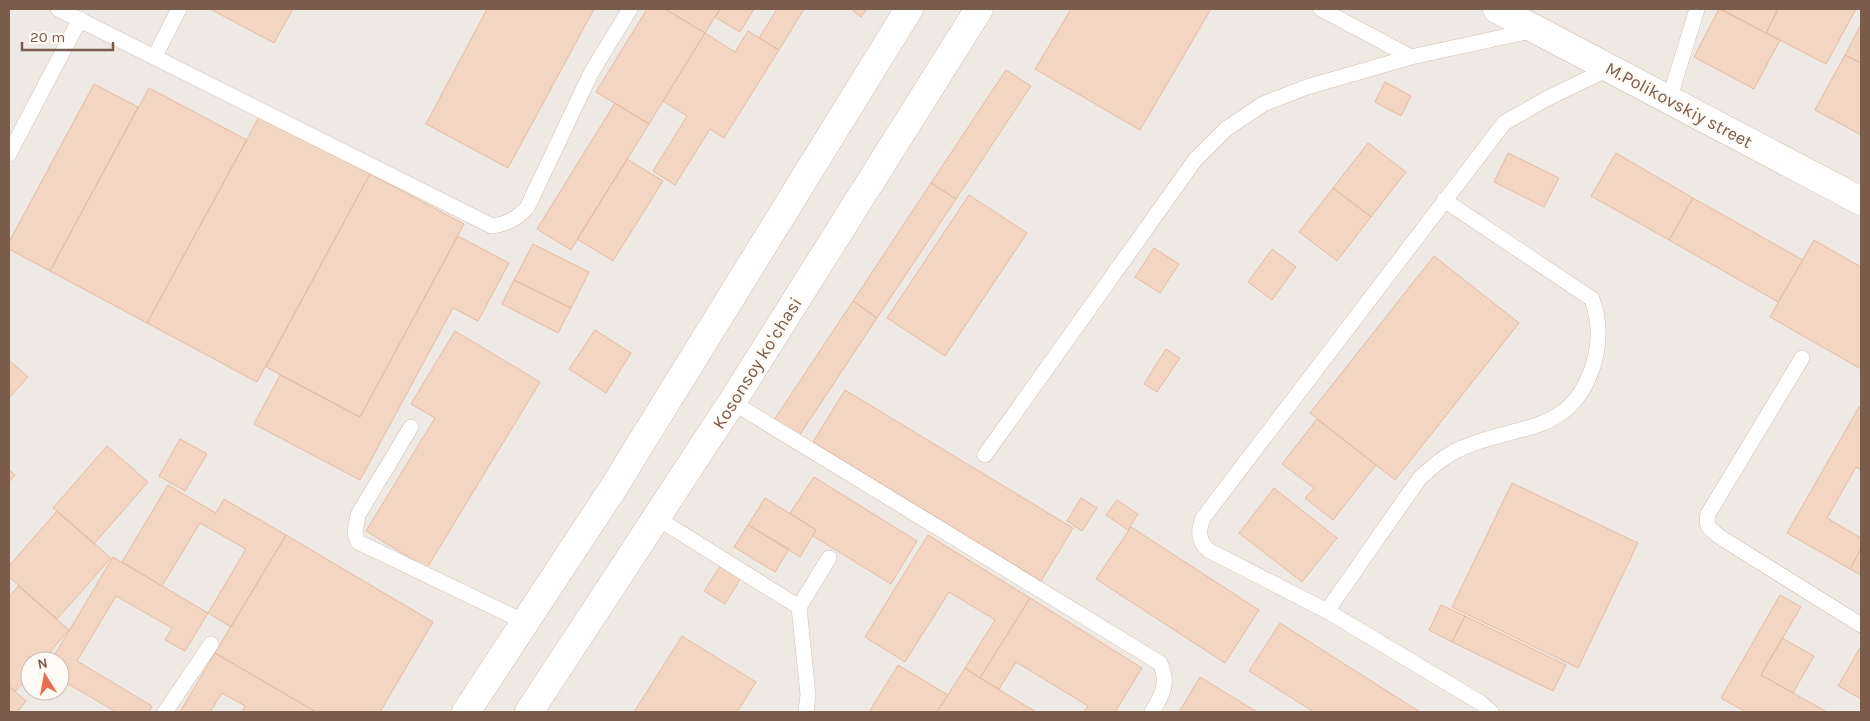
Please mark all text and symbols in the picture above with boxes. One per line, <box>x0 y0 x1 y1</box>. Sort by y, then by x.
scale bar <box>22 20 114 52</box>
text: 20 m <box>30 28 65 46</box>
street label: M.Polikovskiy street <box>1602 57 1756 153</box>
street label: Kosonsoy koʻchasi <box>707 293 807 433</box>
north arrow <box>20 651 70 701</box>
text: N <box>36 654 49 673</box>

